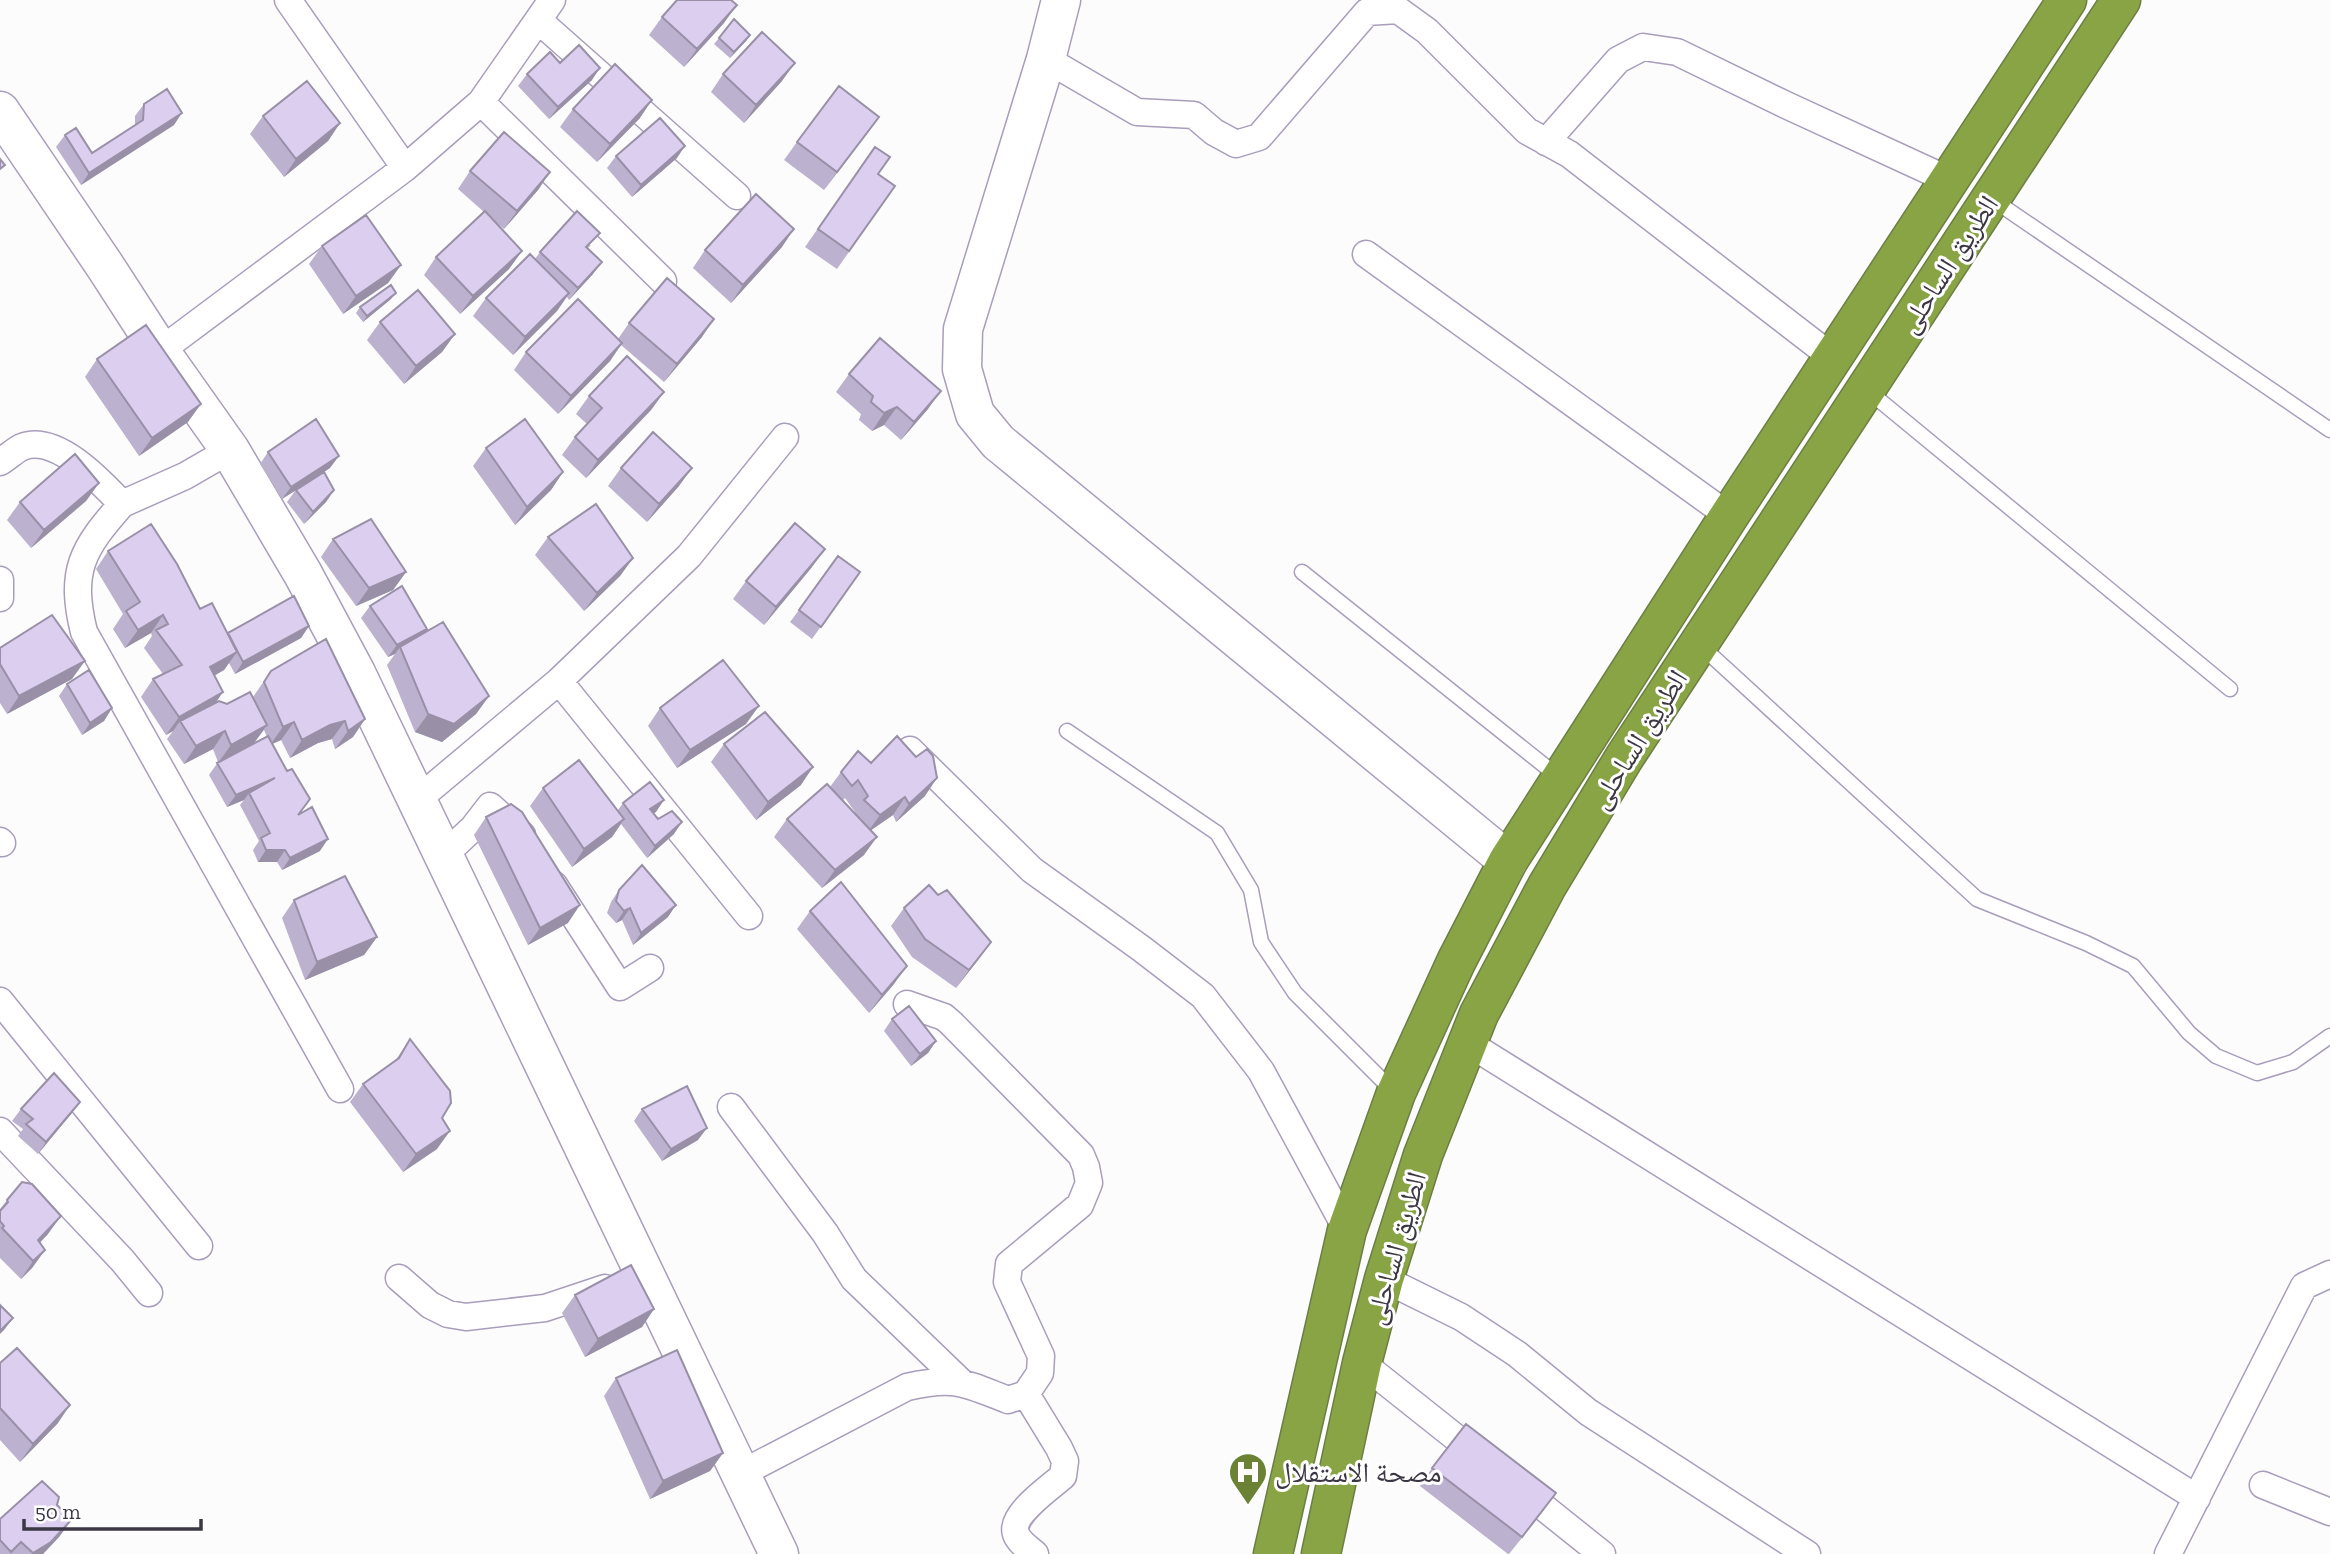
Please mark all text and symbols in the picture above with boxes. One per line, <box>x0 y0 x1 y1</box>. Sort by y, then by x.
street label: الطريق الساحلى <box>1892 189 2006 340</box>
street label: الطريق الساحلى <box>1583 664 1695 815</box>
street label: الطريق الساحلى <box>1358 1168 1434 1329</box>
hospital icon: مصحة الاستقلال <box>1227 1451 1269 1506</box>
place label: مصحة الاستقلال <box>1275 1456 1441 1489</box>
scale bar <box>24 1488 201 1532</box>
text: 50 m <box>35 1499 81 1524</box>

